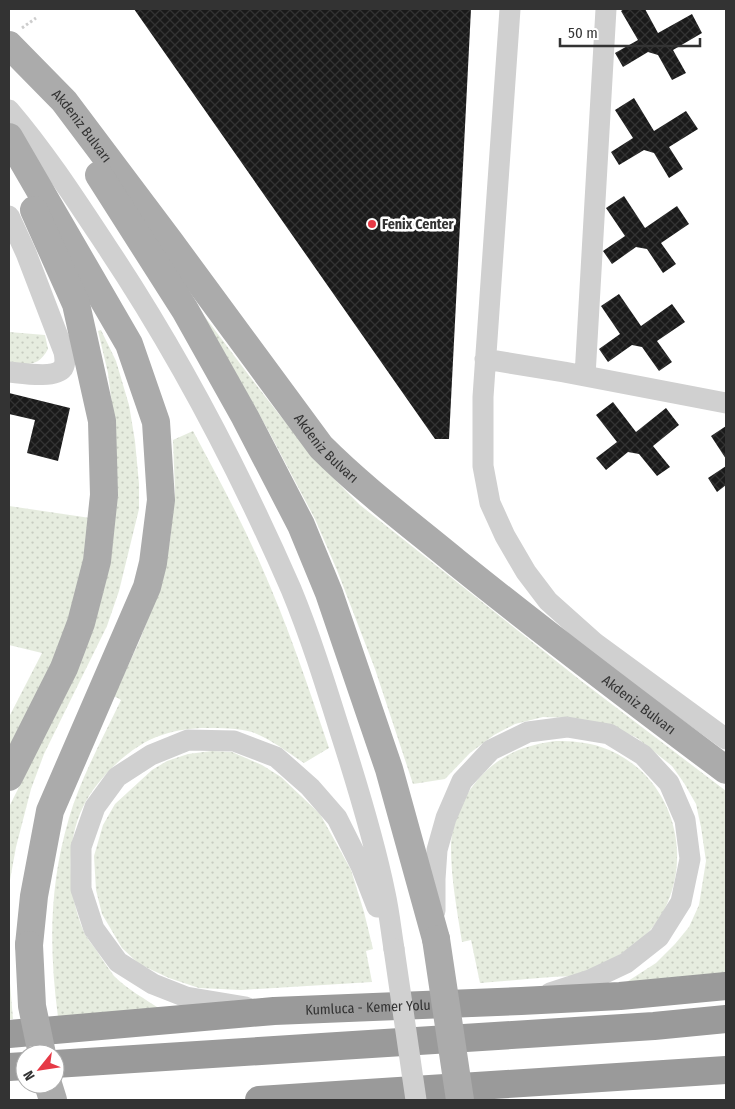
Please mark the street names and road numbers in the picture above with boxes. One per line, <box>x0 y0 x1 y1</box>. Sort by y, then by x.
street label: Akdeniz Bulvarı <box>49 85 116 166</box>
street label: Akdeniz Bulvarı <box>291 410 362 486</box>
street label: Akdeniz Bulvarı <box>599 671 679 738</box>
street label: Kumluca - Kemer Yolu <box>305 996 431 1018</box>

